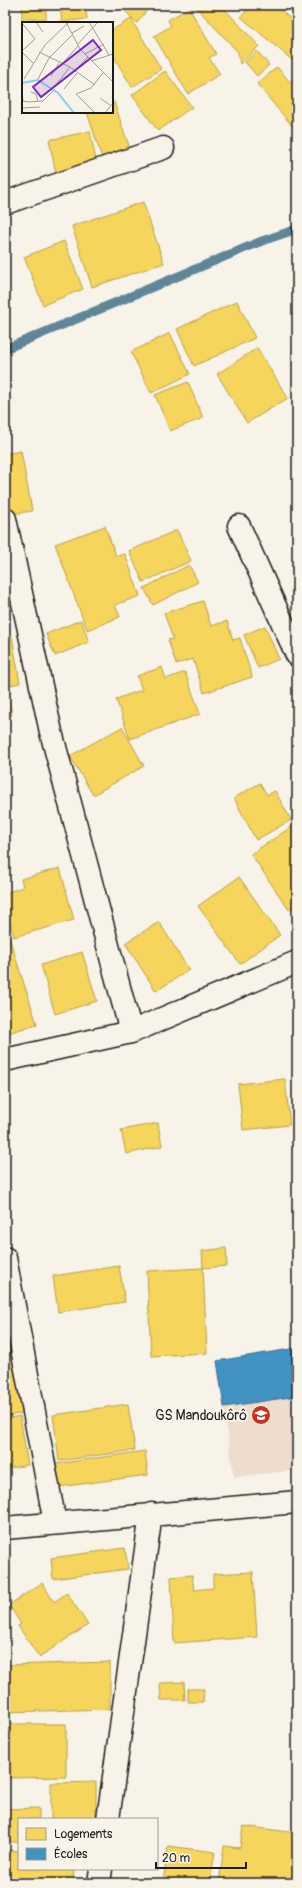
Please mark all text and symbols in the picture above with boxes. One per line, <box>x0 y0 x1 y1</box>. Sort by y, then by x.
inset map <box>22 22 113 113</box>
school or university icon: GS Mandoukôrô <box>250 1404 272 1426</box>
place label: GS Mandoukôrô <box>155 1407 247 1424</box>
legend <box>18 1818 158 1870</box>
text: Logements <box>54 1827 113 1842</box>
scale bar <box>156 1844 246 1870</box>
text: Écoles <box>54 1846 88 1862</box>
text: 20 m <box>162 1851 191 1866</box>

